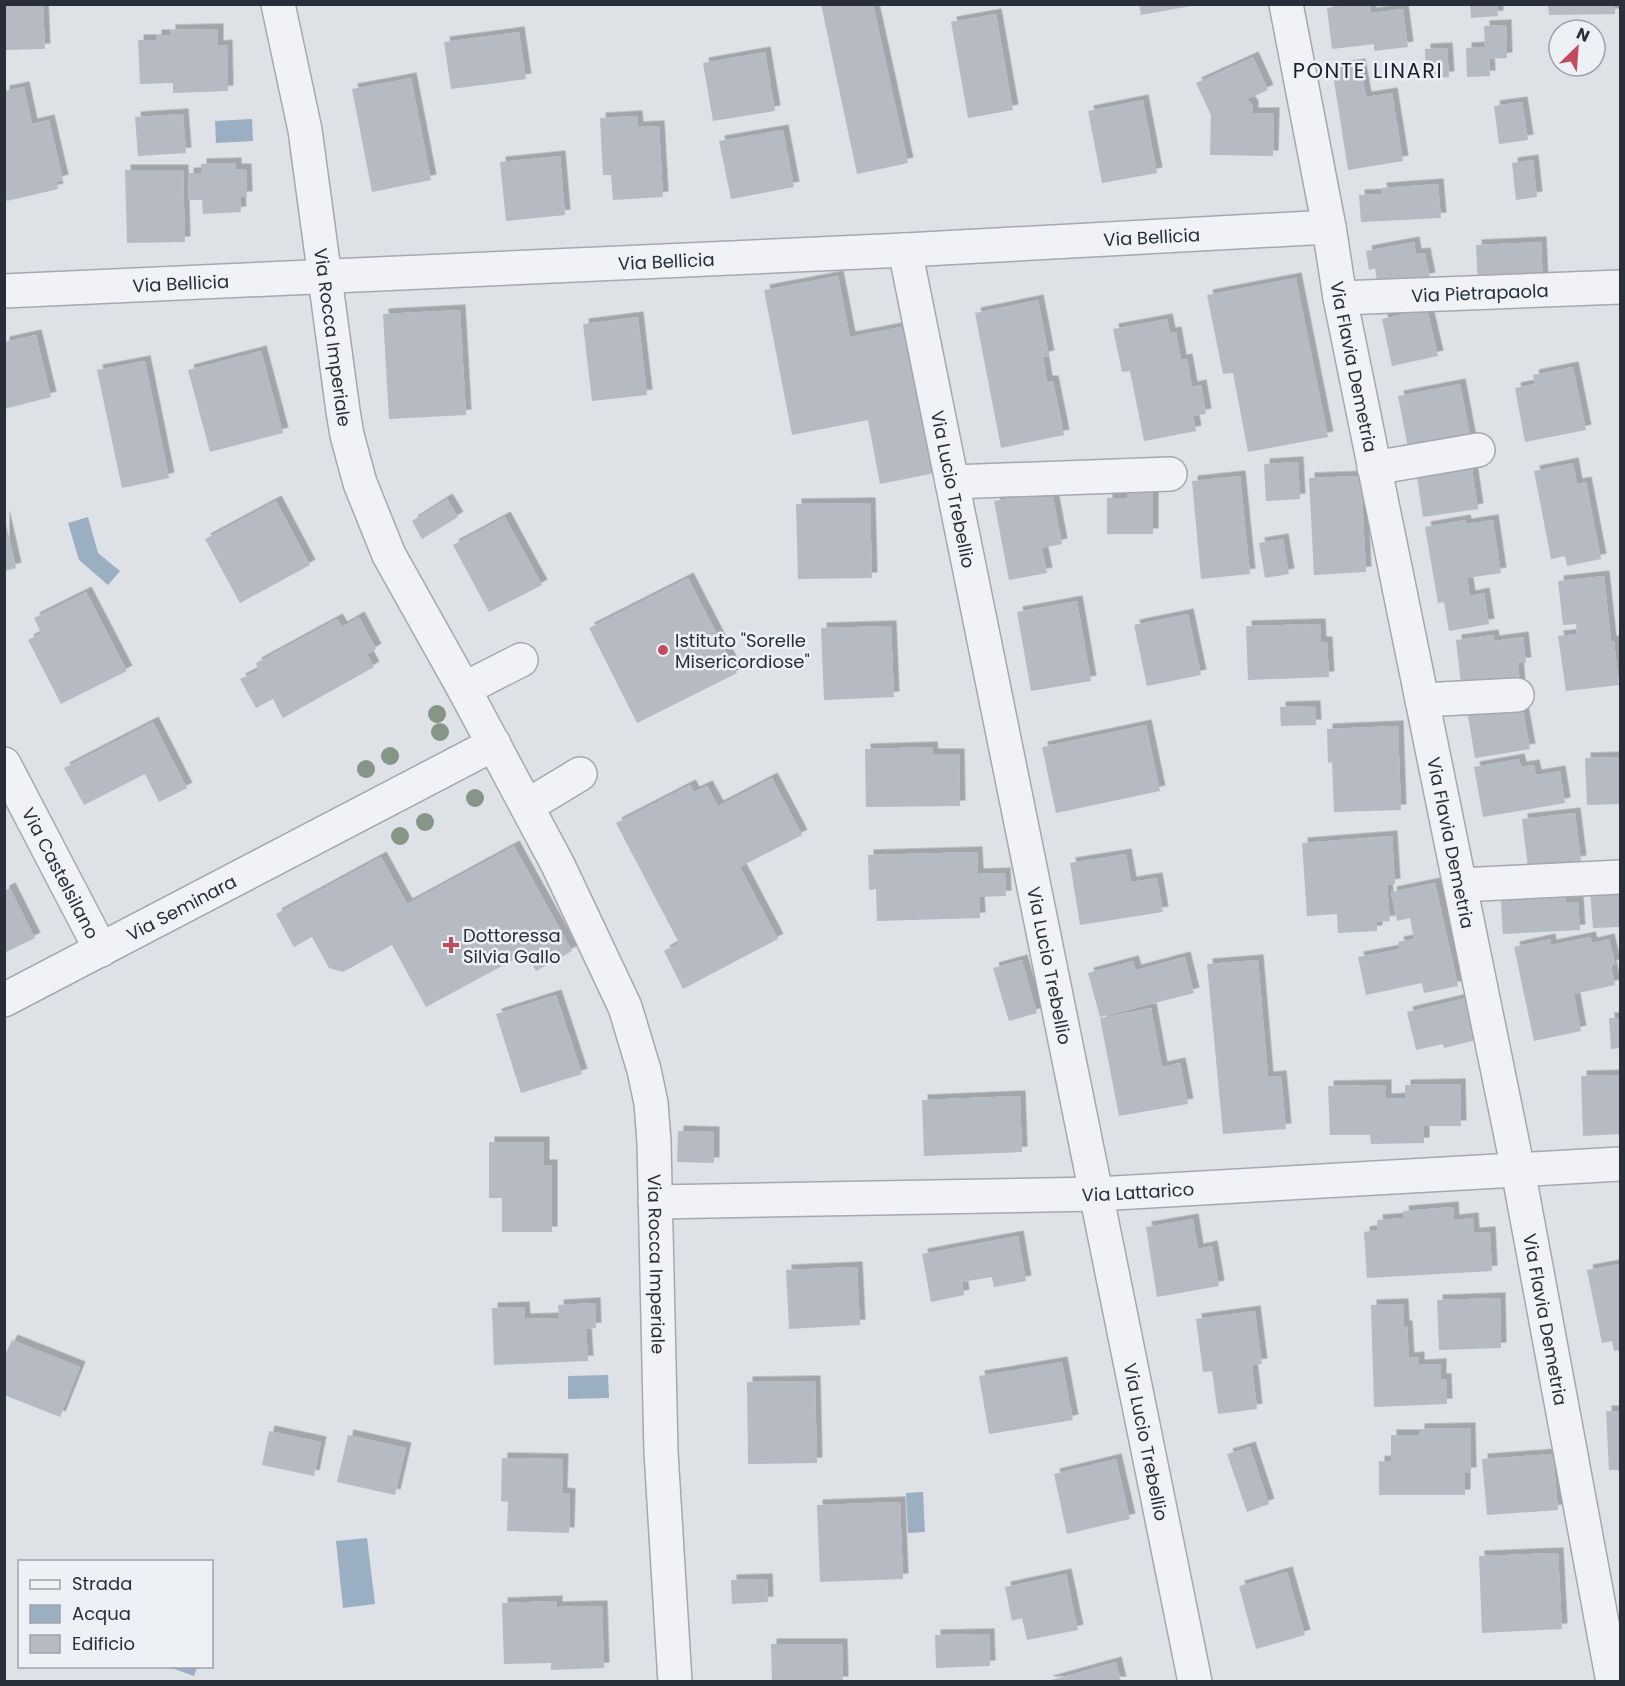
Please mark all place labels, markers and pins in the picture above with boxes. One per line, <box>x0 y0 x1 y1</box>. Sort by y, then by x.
place label: Istituto "Sorelle Misericordiose" <box>675 628 810 674</box>
marker: Istituto "Sorelle Misericordiose" <box>656 643 670 657</box>
place label: Dottoressa Silvia Gallo <box>463 923 561 969</box>
marker: Dottoressa Silvia Gallo <box>444 938 458 952</box>

